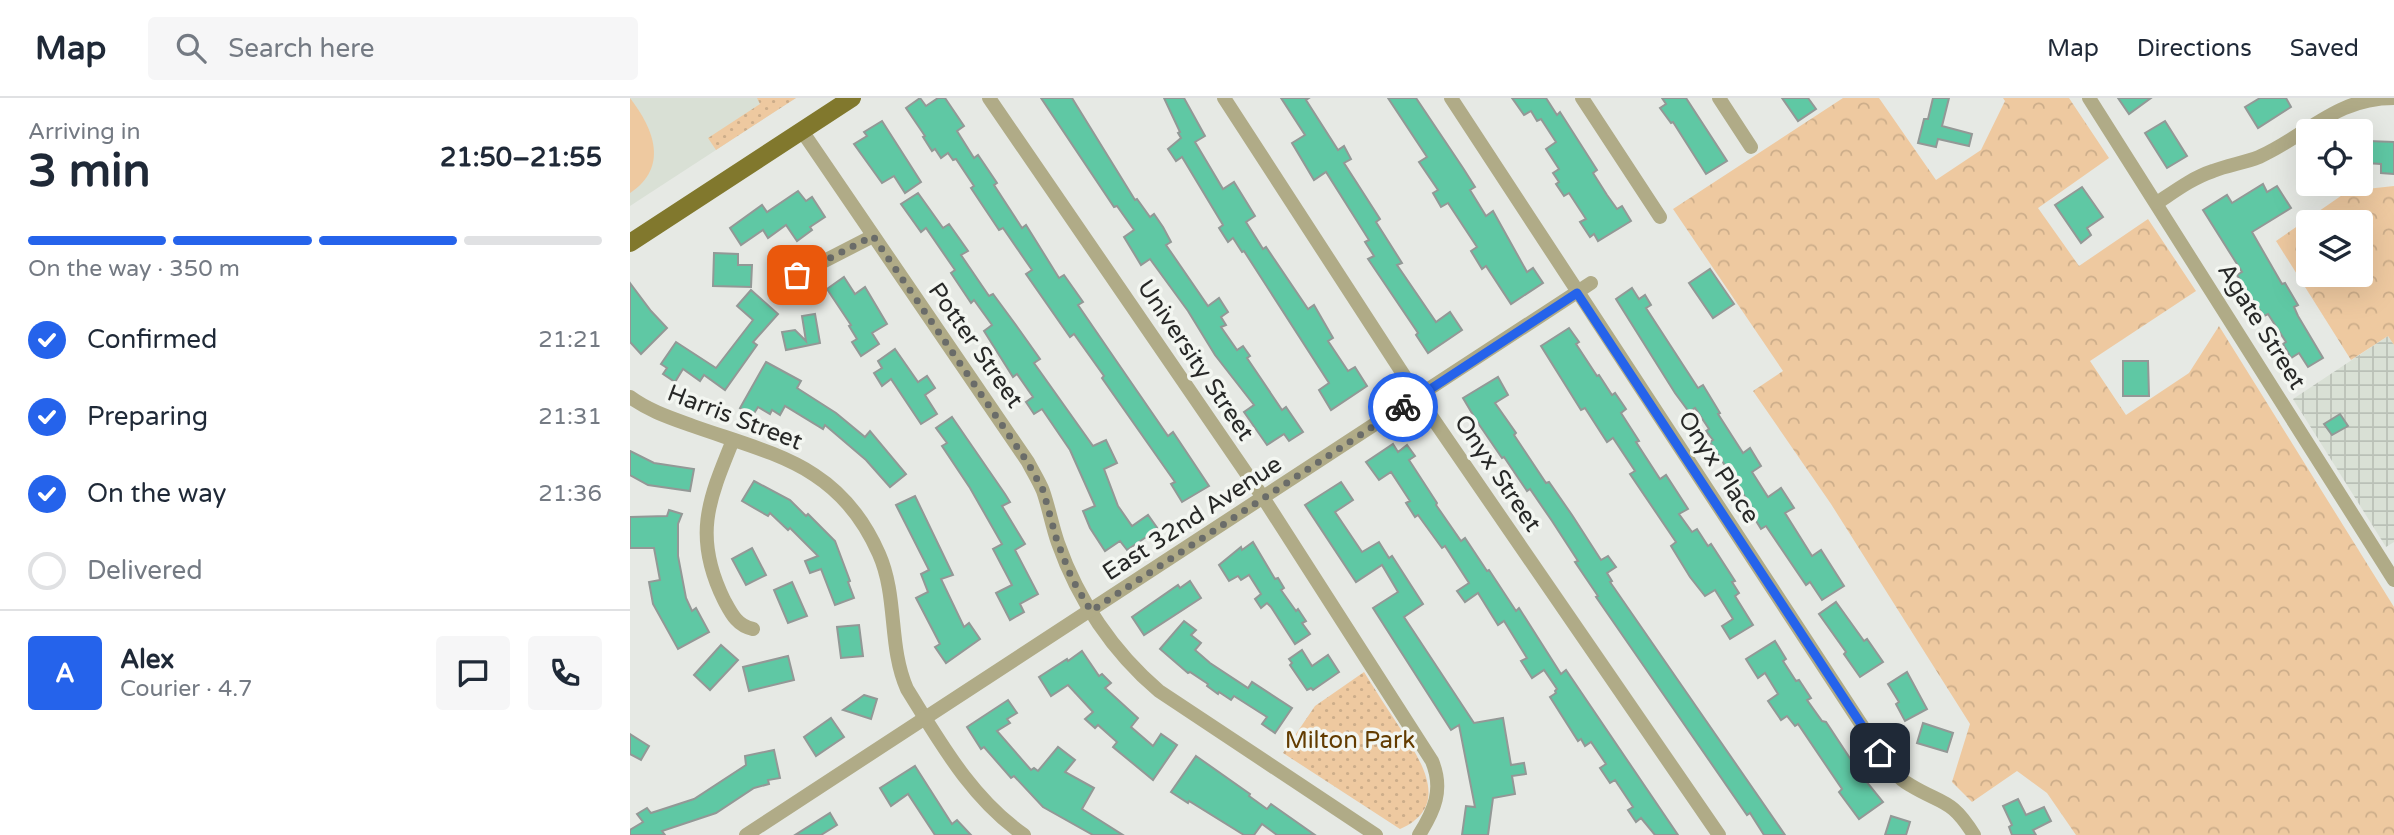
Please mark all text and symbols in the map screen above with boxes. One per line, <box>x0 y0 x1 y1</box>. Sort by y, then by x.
search box <box>148 17 638 80</box>
text: Map <box>35 29 106 68</box>
icon: search <box>172 29 210 67</box>
text: Search here <box>228 33 374 64</box>
text: Map <box>2047 34 2099 63</box>
text: Directions <box>2137 34 2252 63</box>
text: Saved <box>2290 34 2359 63</box>
text: Arriving in <box>28 118 141 146</box>
map controls <box>2296 119 2373 287</box>
button: locate <box>2296 119 2373 196</box>
text: 21:50–21:55 <box>440 142 602 173</box>
text: 3 min <box>28 144 151 199</box>
button: layers <box>2296 210 2373 287</box>
pin <box>767 245 827 305</box>
text: On the way · 350 m <box>28 255 240 283</box>
icon: bag <box>778 256 816 294</box>
street label: Agate Street <box>2211 258 2312 395</box>
street label: University Street <box>1131 274 1260 446</box>
street label: Potter Street <box>922 277 1029 413</box>
icon: check <box>28 321 66 359</box>
text: Confirmed <box>87 324 217 355</box>
text: 21:21 <box>538 326 602 354</box>
courier <box>1368 372 1438 442</box>
street label: Harris Street <box>663 378 806 457</box>
icon: bike <box>1384 388 1422 426</box>
icon: check <box>28 398 66 436</box>
text: Preparing <box>87 401 208 432</box>
text: 21:31 <box>538 403 602 431</box>
street label: Onyx Place <box>1672 406 1766 529</box>
street label: Onyx Street <box>1448 409 1547 537</box>
street label: East 32nd Avenue <box>1097 450 1287 587</box>
icon: check <box>28 475 66 513</box>
text: On the way <box>87 478 227 509</box>
text: 21:36 <box>538 480 602 508</box>
text: Delivered <box>87 555 203 586</box>
button: chat <box>436 636 510 710</box>
button: phone <box>528 636 602 710</box>
text: Alex <box>120 644 174 675</box>
text: A <box>55 658 75 689</box>
text: Courier · 4.7 <box>120 675 253 703</box>
pin <box>1850 723 1910 783</box>
park label: Milton Park <box>1285 726 1415 755</box>
icon: home <box>1861 734 1899 772</box>

